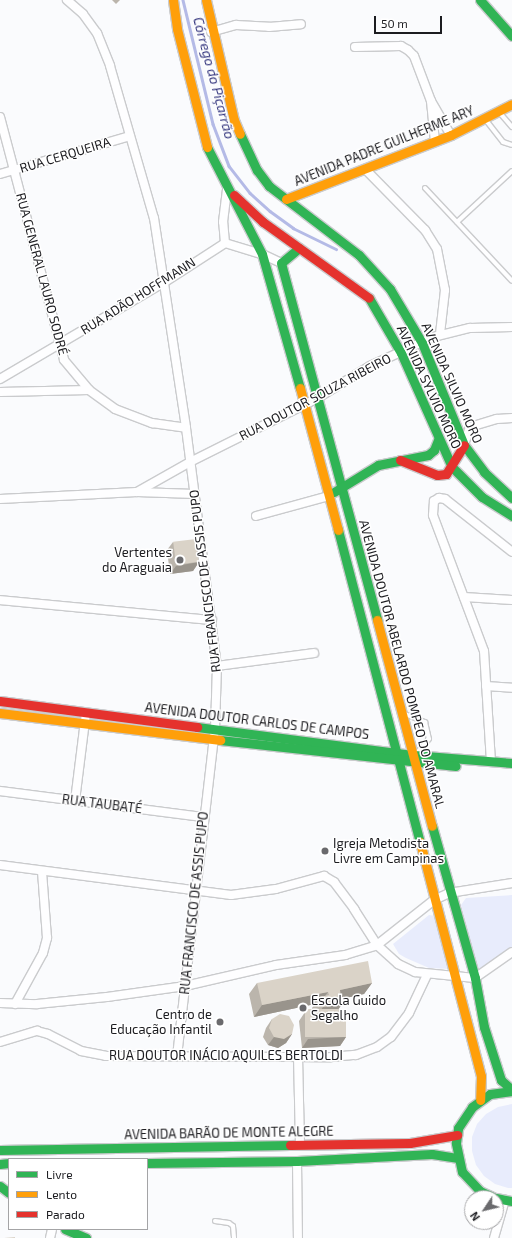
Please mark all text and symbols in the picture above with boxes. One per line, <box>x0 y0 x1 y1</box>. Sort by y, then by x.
scale bar <box>376 8 444 34</box>
water label: Córrego do Piçarrão <box>190 15 238 141</box>
text: 50 m <box>381 16 408 30</box>
street label: AVENIDA PADRE GUILHERME ARY <box>292 103 476 189</box>
street label: RUA CERQUEIRA <box>18 134 112 176</box>
street label: RUA GENERAL LAURO SODRÉ <box>13 191 71 357</box>
street label: RUA ADÃO HOFFMANN <box>77 254 199 338</box>
street label: AVENIDA SILVIO MORO <box>418 320 486 446</box>
street label: AVENIDA SYLVIO MORO <box>393 323 465 451</box>
street label: RUA DOUTOR SOUZA RIBEIRO <box>236 350 394 444</box>
street label: RUA FRANCISCO DE ASSIS PUPO <box>186 488 224 674</box>
street label: AVENIDA DOUTOR ABELARDO POMPEO DO AMARAL <box>356 517 448 811</box>
place label: Vertentes do Araguaia <box>102 545 172 576</box>
marker: Vertentes do Araguaia <box>175 555 185 565</box>
street label: AVENIDA DOUTOR CARLOS DE CAMPOS <box>144 699 370 743</box>
street label: RUA TAUBATÉ <box>61 791 143 817</box>
street label: RUA FRANCISCO DE ASSIS PUPO <box>177 810 211 996</box>
place label: Igreja Metodista Livre em Campinas <box>333 836 444 867</box>
marker: Igreja Metodista Livre em Campinas <box>320 846 330 856</box>
place label: Escola Guido Segalho <box>311 993 386 1024</box>
marker: Escola Guido Segalho <box>298 1003 308 1013</box>
place label: Centro de Educação Infantil <box>110 1007 212 1038</box>
marker: Centro de Educação Infantil <box>215 1017 225 1027</box>
street label: RUA DOUTOR INÁCIO AQUILES BERTOLDI <box>109 1047 343 1063</box>
street label: AVENIDA BARÃO DE MONTE ALEGRE <box>124 1123 334 1143</box>
legend <box>8 1158 148 1230</box>
text: Livre <box>46 1167 73 1181</box>
text: Lento <box>46 1187 77 1201</box>
north arrow <box>464 1190 504 1230</box>
text: Parado <box>46 1207 85 1221</box>
text: N <box>467 1210 482 1224</box>

